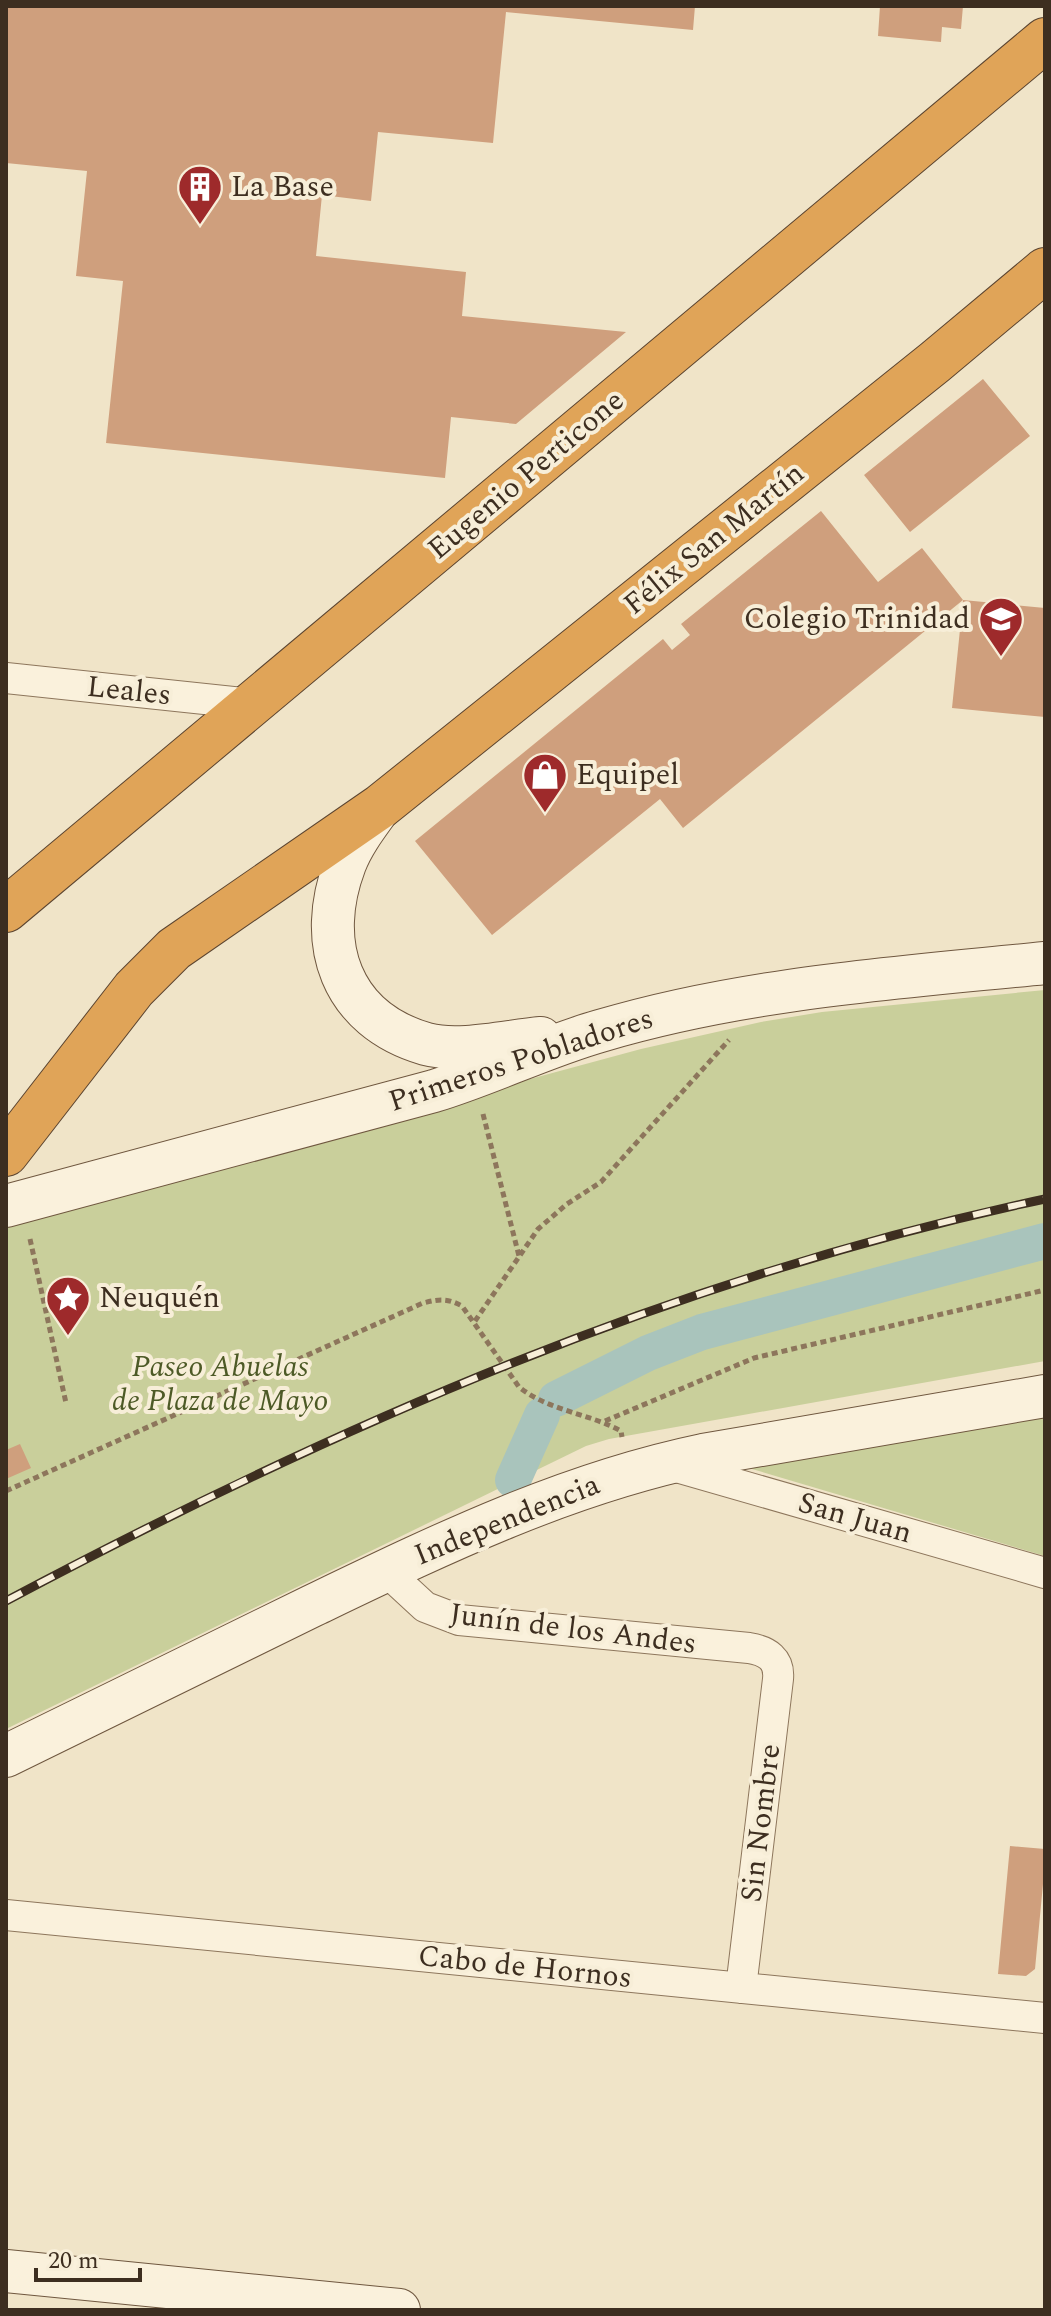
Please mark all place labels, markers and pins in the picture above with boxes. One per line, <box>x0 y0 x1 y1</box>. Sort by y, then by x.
building icon: La Base <box>176 163 224 226</box>
place label: La Base <box>231 164 334 210</box>
school or university icon: Colegio Trinidad <box>977 595 1025 658</box>
place label: Colegio Trinidad <box>744 596 970 642</box>
shop icon: Equipel <box>521 751 569 814</box>
place label: Equipel <box>576 752 679 798</box>
place icon: Neuquén <box>44 1274 92 1337</box>
place label: Neuquén <box>99 1275 220 1321</box>

